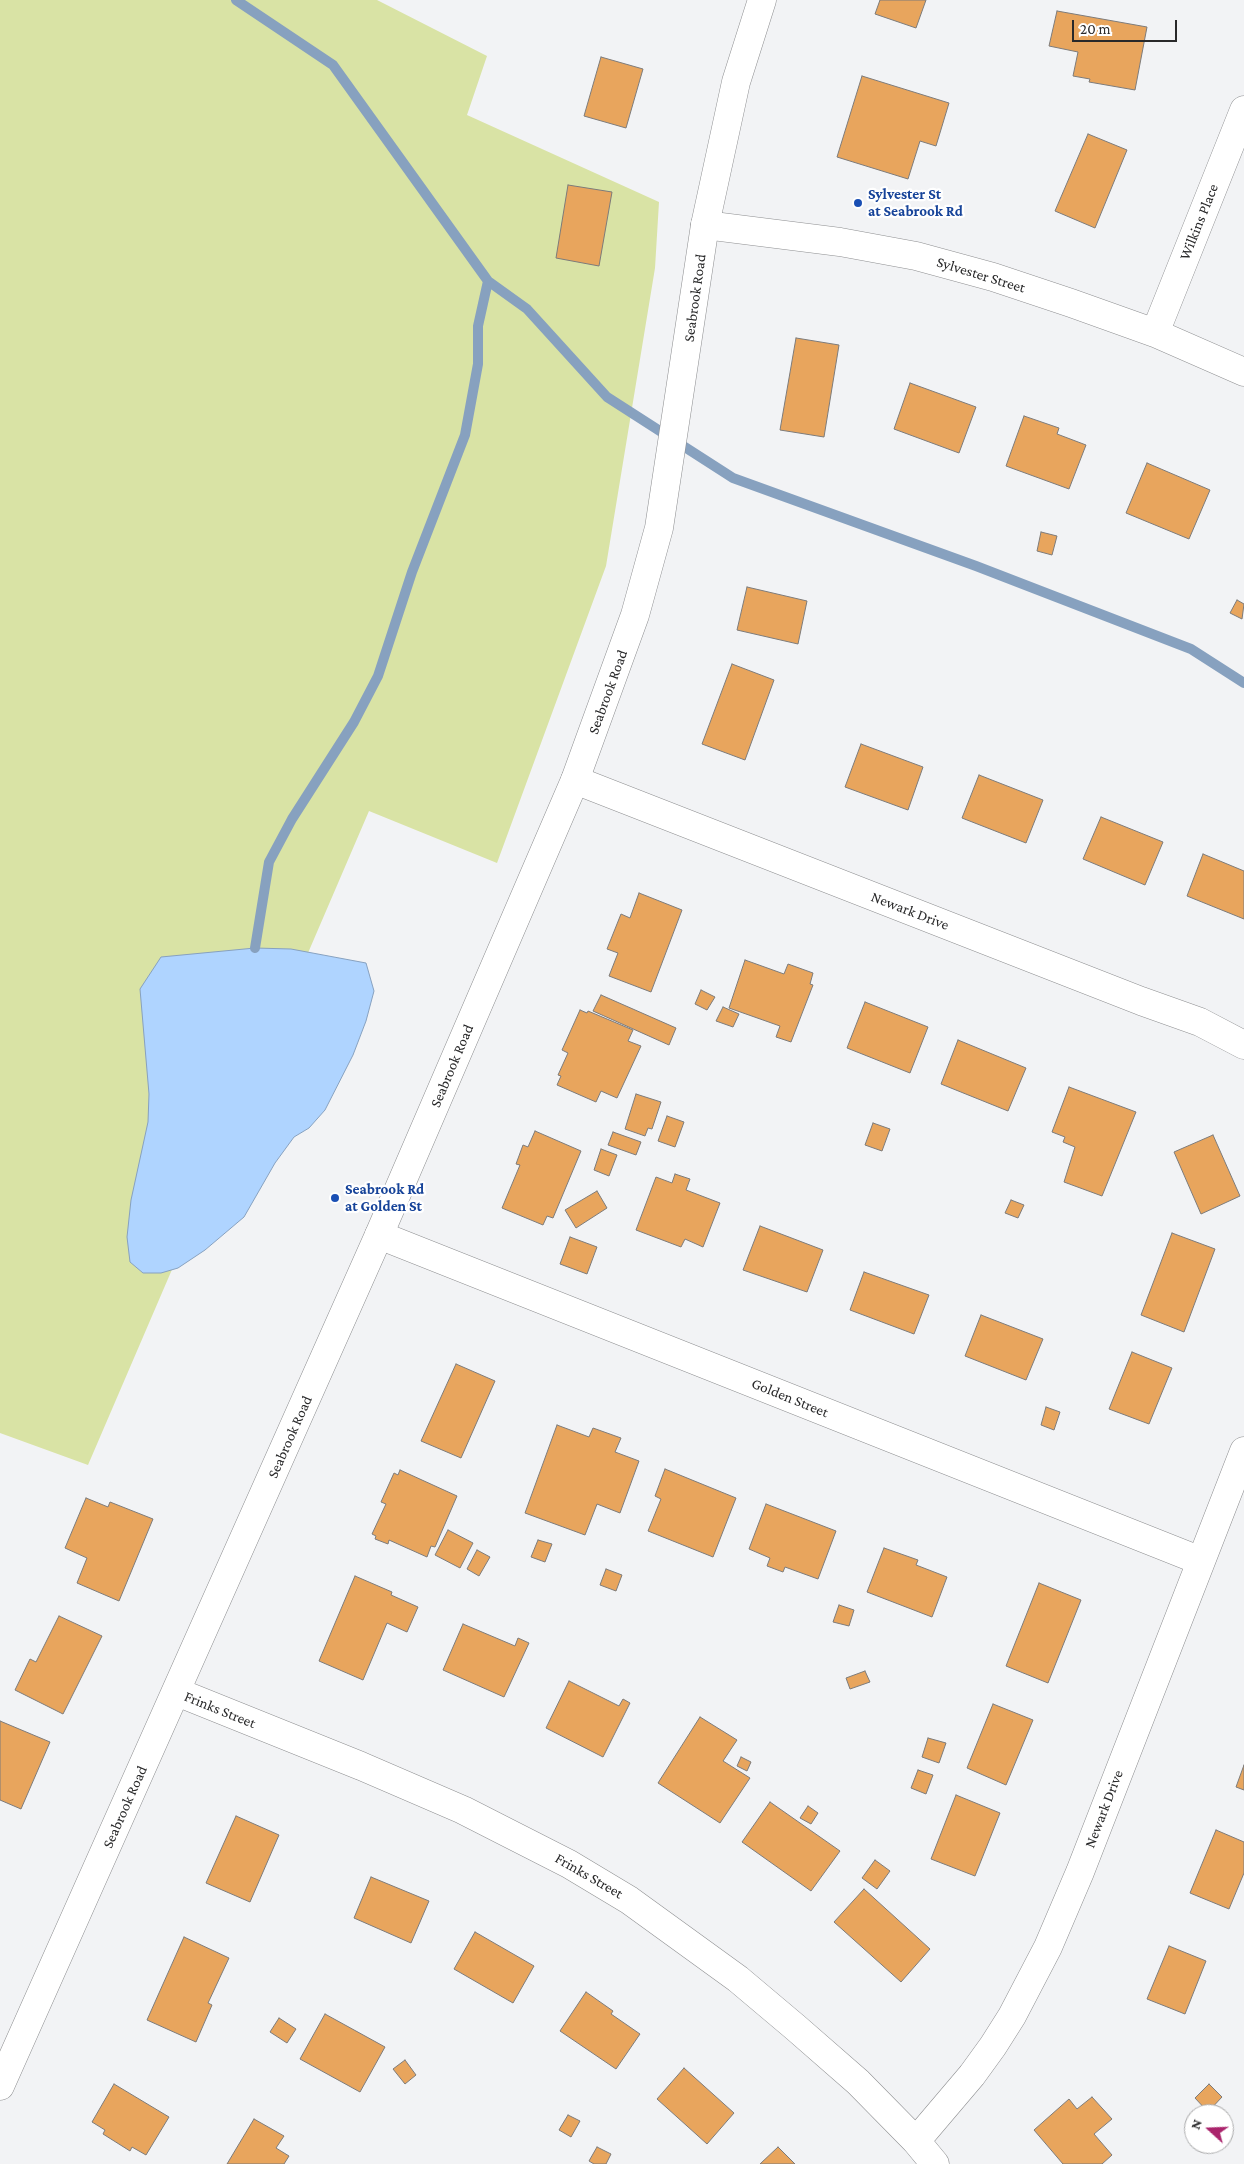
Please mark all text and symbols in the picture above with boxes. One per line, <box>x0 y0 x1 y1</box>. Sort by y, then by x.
scale bar <box>1074 10 1179 42</box>
text: 20 m <box>1080 21 1111 37</box>
street label: Wilkins Place <box>1176 181 1222 263</box>
place label: Sylvester St at Seabrook Rd <box>868 185 963 220</box>
marker: Sylvester St at Seabrook Rd <box>852 197 864 209</box>
street label: Seabrook Road <box>680 253 710 343</box>
street label: Sylvester Street <box>935 253 1027 297</box>
street label: Seabrook Road <box>584 647 632 737</box>
street label: Newark Drive <box>868 888 952 934</box>
street label: Seabrook Road <box>426 1022 478 1110</box>
place label: Seabrook Rd at Golden St <box>345 1180 424 1215</box>
marker: Seabrook Rd at Golden St <box>329 1192 341 1204</box>
street label: Golden Street <box>749 1374 831 1422</box>
street label: Seabrook Road <box>264 1393 316 1481</box>
street label: Frinks Street <box>182 1688 258 1732</box>
street label: Seabrook Road <box>99 1763 151 1851</box>
street label: Newark Drive <box>1081 1767 1127 1851</box>
street label: Frinks Street <box>552 1849 626 1903</box>
north arrow <box>1184 2104 1234 2154</box>
text: N <box>1187 2117 1205 2131</box>

